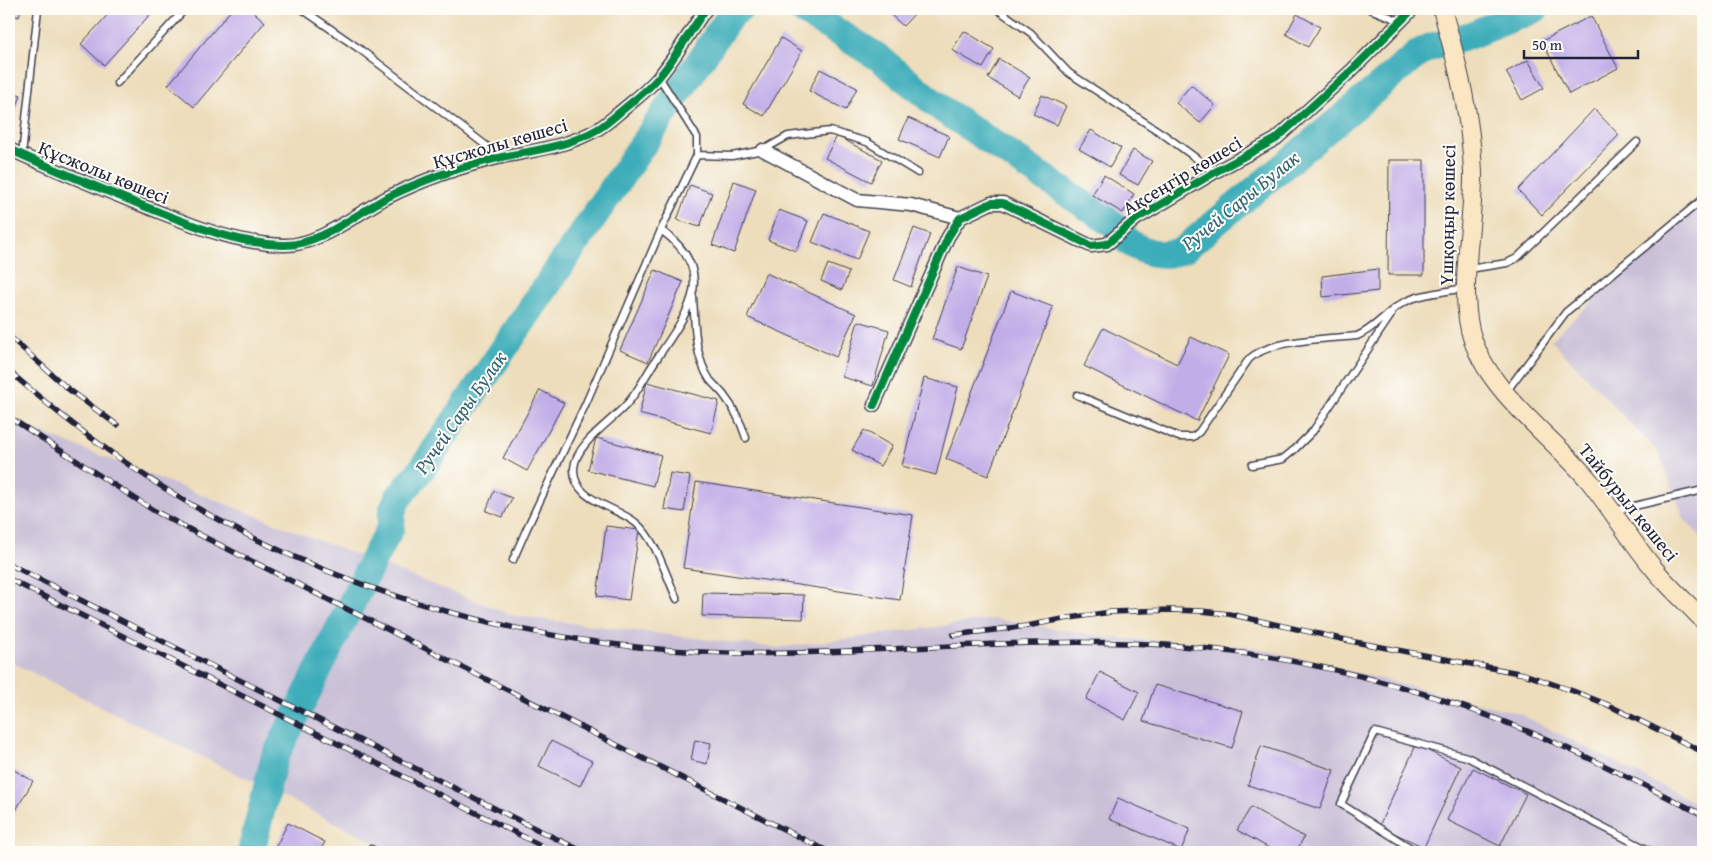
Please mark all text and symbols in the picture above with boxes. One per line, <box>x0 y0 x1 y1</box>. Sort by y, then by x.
scale bar <box>1524 28 1638 60</box>
text: 50 m <box>1532 34 1563 55</box>
street label: Құсжолы көшесі <box>429 110 571 176</box>
street label: Ақсеңгір көшесі <box>1117 128 1247 222</box>
street label: Құсжолы көшесі <box>34 133 174 211</box>
water label: Ручей Сары Булак <box>1174 143 1305 257</box>
street label: Үшқоңыр көшесі <box>1432 144 1462 286</box>
water label: Ручей Сары Булак <box>406 344 513 480</box>
street label: Тайбурыл көшесі <box>1572 437 1686 567</box>

